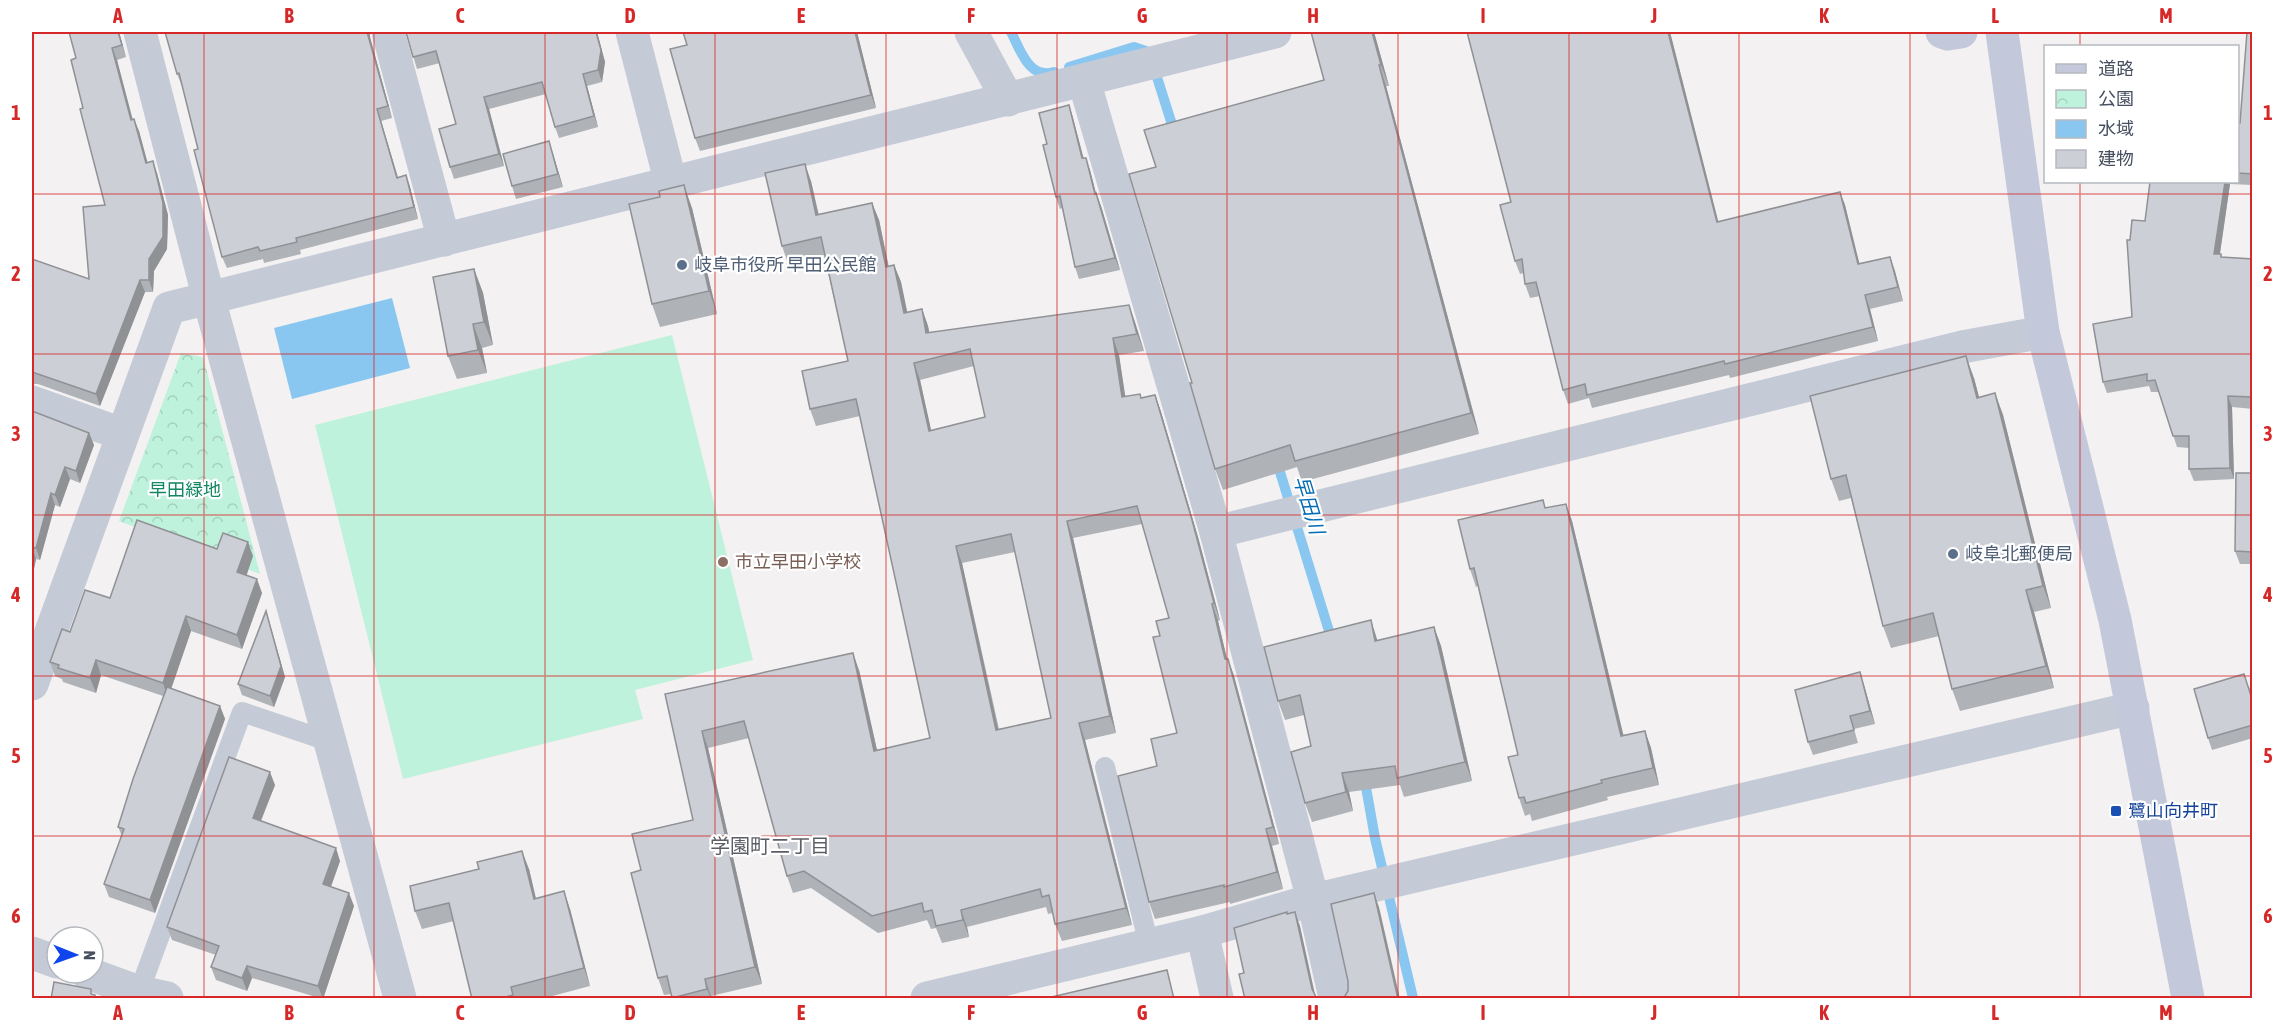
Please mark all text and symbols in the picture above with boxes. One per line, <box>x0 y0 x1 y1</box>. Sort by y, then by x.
text: A <box>112 4 123 27</box>
text: B <box>284 4 294 27</box>
text: C <box>456 4 465 27</box>
text: D <box>624 4 636 27</box>
text: E <box>797 4 806 27</box>
text: F <box>967 4 975 27</box>
text: G <box>1137 4 1148 27</box>
text: H <box>1307 4 1319 27</box>
text: I <box>1480 4 1486 27</box>
text: J <box>1650 4 1657 27</box>
text: K <box>1819 4 1829 27</box>
text: L <box>1991 4 1999 27</box>
text: M <box>2159 4 2173 27</box>
legend <box>2044 45 2239 183</box>
text: 道路 <box>2098 58 2134 79</box>
text: 公園 <box>2098 88 2134 109</box>
text: 1 <box>11 101 21 124</box>
text: 1 <box>2263 101 2273 124</box>
text: 水域 <box>2098 118 2134 139</box>
text: 建物 <box>2098 148 2134 169</box>
place label: 岐阜市役所 早田公民館 <box>694 254 876 275</box>
marker: 岐阜市役所 早田公民館 <box>675 258 689 272</box>
text: 2 <box>11 262 21 285</box>
text: 2 <box>2263 262 2273 285</box>
text: 3 <box>11 422 21 445</box>
text: 3 <box>2263 422 2273 445</box>
water label: 早田川 <box>1290 473 1330 539</box>
park label: 早田緑地 <box>149 479 221 500</box>
place label: 岐阜北郵便局 <box>1965 543 2073 564</box>
marker: 岐阜北郵便局 <box>1946 547 1960 561</box>
place label: 市立早田小学校 <box>735 551 861 572</box>
marker: 市立早田小学校 <box>716 555 730 569</box>
text: 4 <box>10 583 21 606</box>
text: 4 <box>2262 583 2273 606</box>
text: 5 <box>11 744 21 767</box>
text: 5 <box>2263 744 2273 767</box>
place label: 鷺山向井町 <box>2128 800 2218 821</box>
marker: 鷺山向井町 <box>2109 804 2123 818</box>
district label: 学園町二丁目 <box>710 834 830 857</box>
text: 6 <box>11 904 21 927</box>
text: 6 <box>2263 904 2273 927</box>
north arrow <box>45 925 105 985</box>
text: N <box>81 950 99 960</box>
text: A <box>112 1001 123 1024</box>
text: B <box>284 1001 294 1024</box>
text: C <box>456 1001 465 1024</box>
text: D <box>624 1001 636 1024</box>
text: E <box>797 1001 806 1024</box>
text: F <box>967 1001 975 1024</box>
text: G <box>1137 1001 1148 1024</box>
text: H <box>1307 1001 1319 1024</box>
text: I <box>1480 1001 1486 1024</box>
text: J <box>1650 1001 1657 1024</box>
text: K <box>1819 1001 1829 1024</box>
text: L <box>1991 1001 1999 1024</box>
text: M <box>2159 1001 2173 1024</box>

